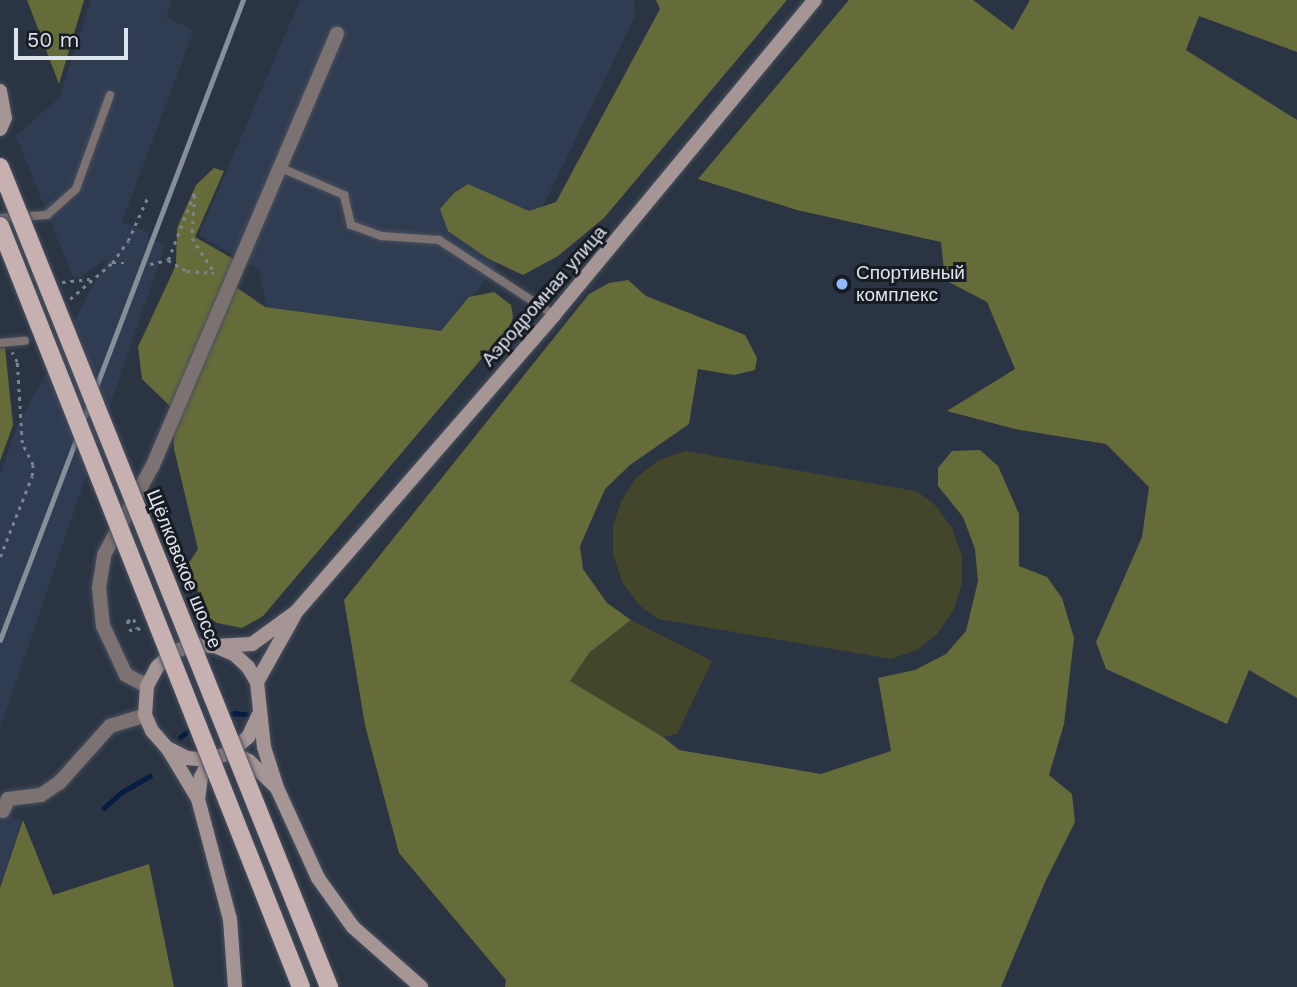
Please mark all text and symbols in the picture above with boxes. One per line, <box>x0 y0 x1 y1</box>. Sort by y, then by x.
scale bar <box>18 14 131 58</box>
text: 50 m <box>27 27 79 52</box>
street label: Аэродромная улица <box>477 221 611 371</box>
place label: Спортивный комплекс <box>856 262 965 306</box>
marker: Спортивный комплекс <box>834 276 850 292</box>
street label: Щёлковское шоссе <box>142 486 226 652</box>

